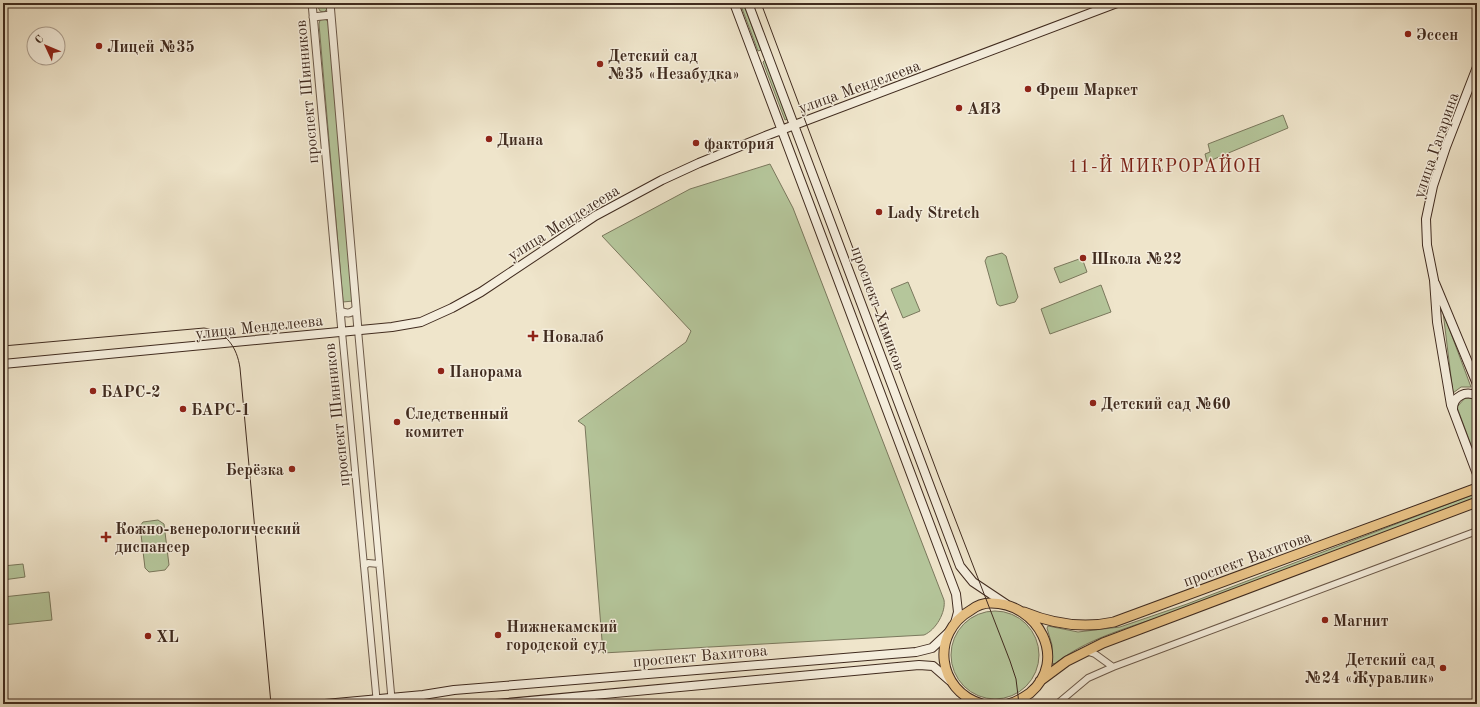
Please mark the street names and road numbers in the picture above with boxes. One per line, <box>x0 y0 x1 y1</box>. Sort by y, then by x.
street label: проспект Шинников <box>294 19 322 164</box>
street label: улица Менделеева <box>797 58 923 117</box>
street label: улица Гагарина <box>1411 91 1463 201</box>
street label: улица Менделеева <box>505 183 623 265</box>
street label: проспект Химиков <box>847 245 907 373</box>
street label: улица Менделеева <box>194 313 324 343</box>
street label: проспект Шинников <box>322 342 353 487</box>
street label: проспект Вахитова <box>1181 529 1314 591</box>
street label: проспект Вахитова <box>632 643 768 671</box>

